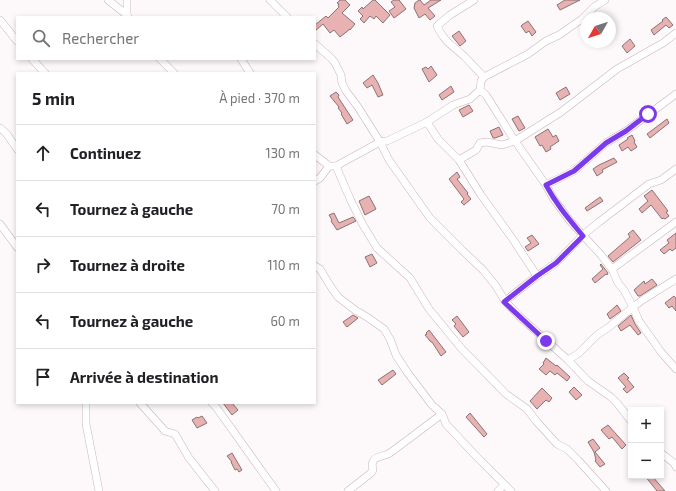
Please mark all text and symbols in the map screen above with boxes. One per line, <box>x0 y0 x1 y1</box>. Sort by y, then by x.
north arrow <box>580 12 616 48</box>
search box <box>16 16 316 60</box>
icon: search <box>30 27 52 49</box>
text: Rechercher <box>62 29 139 47</box>
text: 5 min <box>32 88 75 108</box>
text: À pied · 370 m <box>219 90 300 106</box>
route start <box>639 105 657 123</box>
icon: ahead <box>32 142 54 164</box>
text: Continuez <box>70 144 141 162</box>
text: 130 m <box>265 145 300 161</box>
icon: left <box>32 198 54 220</box>
text: Tournez à gauche <box>70 200 193 218</box>
text: 70 m <box>271 201 300 217</box>
icon: right <box>32 254 54 276</box>
text: Tournez à droite <box>70 256 185 274</box>
text: 110 m <box>268 257 300 273</box>
icon: left <box>32 310 54 332</box>
text: Tournez à gauche <box>70 312 193 330</box>
text: 60 m <box>270 313 300 329</box>
route end <box>537 332 555 350</box>
icon: arrive <box>32 366 54 388</box>
text: Arrivée à destination <box>70 368 218 386</box>
map controls <box>628 407 664 479</box>
button: + <box>628 407 664 443</box>
button: − <box>628 443 664 479</box>

